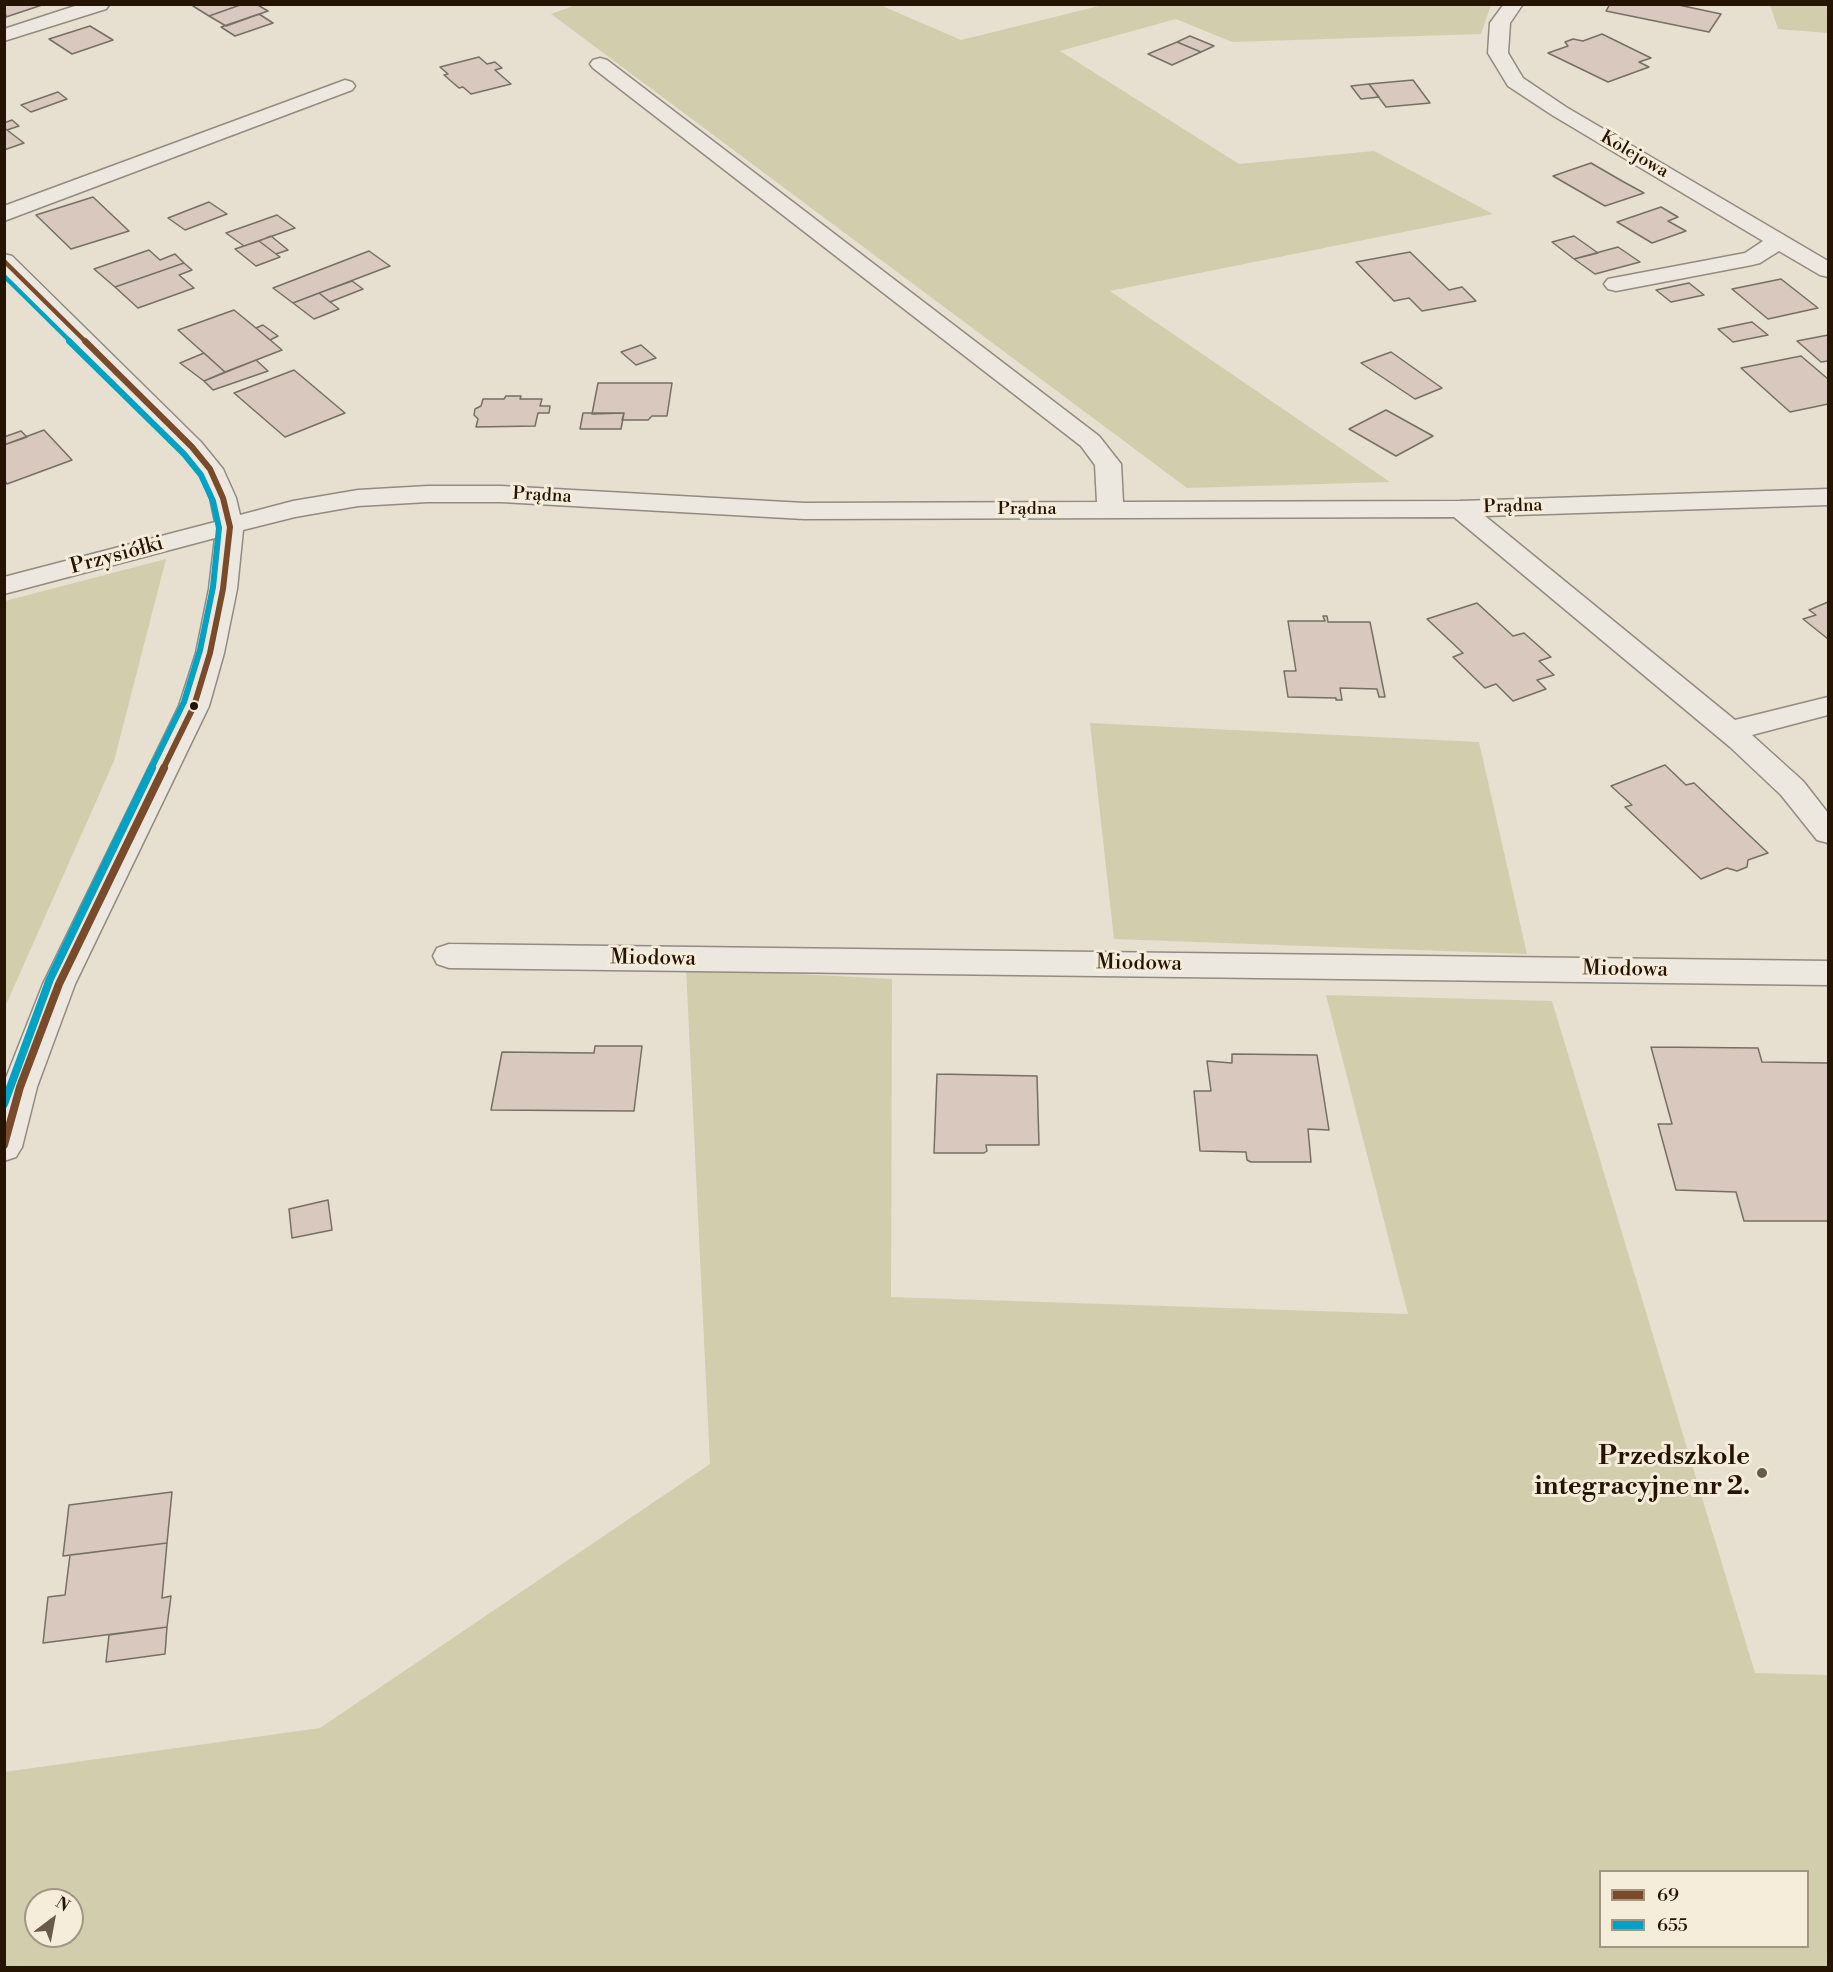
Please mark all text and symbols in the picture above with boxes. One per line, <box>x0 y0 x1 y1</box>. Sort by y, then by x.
street label: Kolejowa <box>1596 127 1672 183</box>
street label: Prądna <box>512 484 572 508</box>
street label: Prądna <box>1483 495 1543 519</box>
street label: Prądna <box>997 499 1057 521</box>
street label: Przysiółki <box>67 531 167 581</box>
unlabelled marker <box>188 700 200 712</box>
street label: Miodowa <box>610 946 696 972</box>
street label: Miodowa <box>1096 951 1182 977</box>
street label: Miodowa <box>1582 957 1668 983</box>
place label: Przedszkole integracyjne nr 2. <box>1534 1442 1750 1504</box>
marker: Przedszkole integracyjne nr 2. <box>1755 1466 1769 1480</box>
legend <box>1599 1870 1809 1948</box>
text: 69 <box>1657 1884 1679 1907</box>
north arrow <box>24 1888 84 1948</box>
text: N <box>52 1893 73 1916</box>
text: 655 <box>1657 1914 1688 1937</box>

